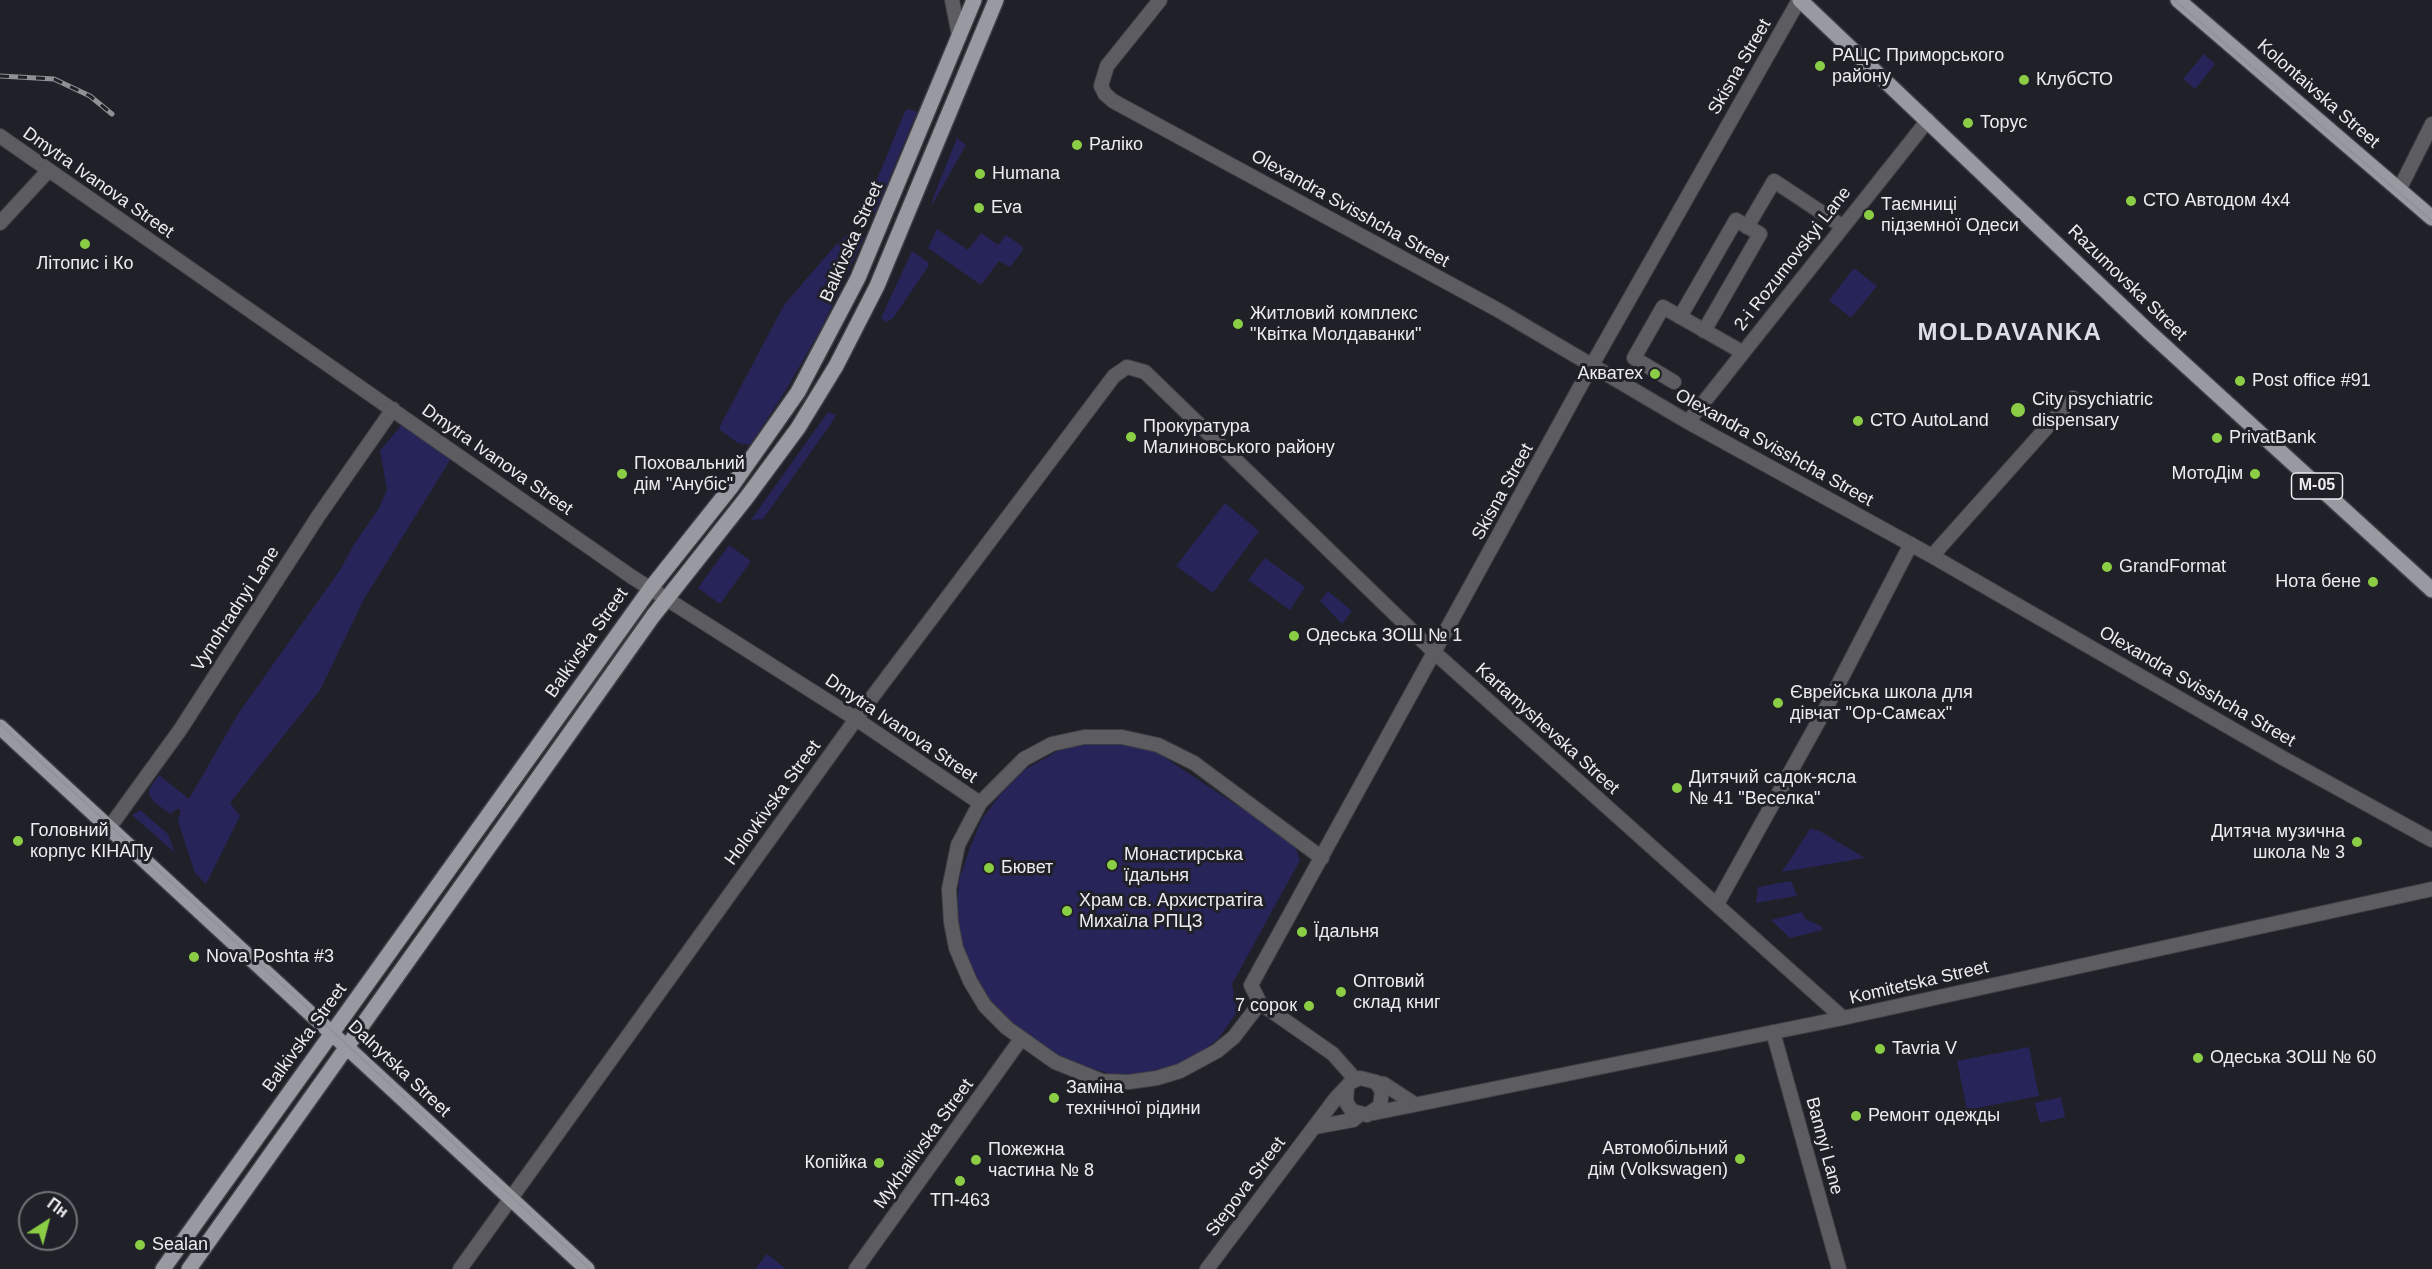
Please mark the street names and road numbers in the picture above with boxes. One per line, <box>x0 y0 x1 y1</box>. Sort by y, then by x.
street label: Skisna Street <box>1704 15 1776 119</box>
street label: Kolontaivska Street <box>2252 35 2384 153</box>
street label: Dmytra Ivanova Street <box>18 123 178 243</box>
street label: Olexandra Svisshcha Street <box>1247 145 1453 273</box>
street label: Balkivska Street <box>816 179 888 305</box>
street label: 2-i Rozumovskyi Lane <box>1730 183 1856 335</box>
street label: Razumovska Street <box>2063 221 2191 345</box>
street label: Olexandra Svisshcha Street <box>1671 384 1877 512</box>
street label: Dmytra Ivanova Street <box>417 400 577 520</box>
street label: Skisna Street <box>1468 440 1538 544</box>
road number: М-05 <box>2292 473 2342 499</box>
street label: Vynohradnyi Lane <box>188 543 284 675</box>
street label: Balkivska Street <box>541 584 633 702</box>
street label: Olexandra Svisshcha Street <box>2095 622 2299 752</box>
street label: Kartamyshevska Street <box>1471 659 1623 799</box>
street label: Dmytra Ivanova Street <box>821 670 981 788</box>
street label: Holovkivska Street <box>720 736 826 870</box>
street label: Komitetska Street <box>1847 956 1991 1010</box>
street label: Balkivska Street <box>258 979 352 1097</box>
street label: Dalnytska Street <box>343 1016 455 1122</box>
street label: Mykhailivska Street <box>870 1075 978 1213</box>
street label: Bannyi Lane <box>1801 1095 1847 1197</box>
street label: Stepova Street <box>1202 1133 1290 1241</box>

